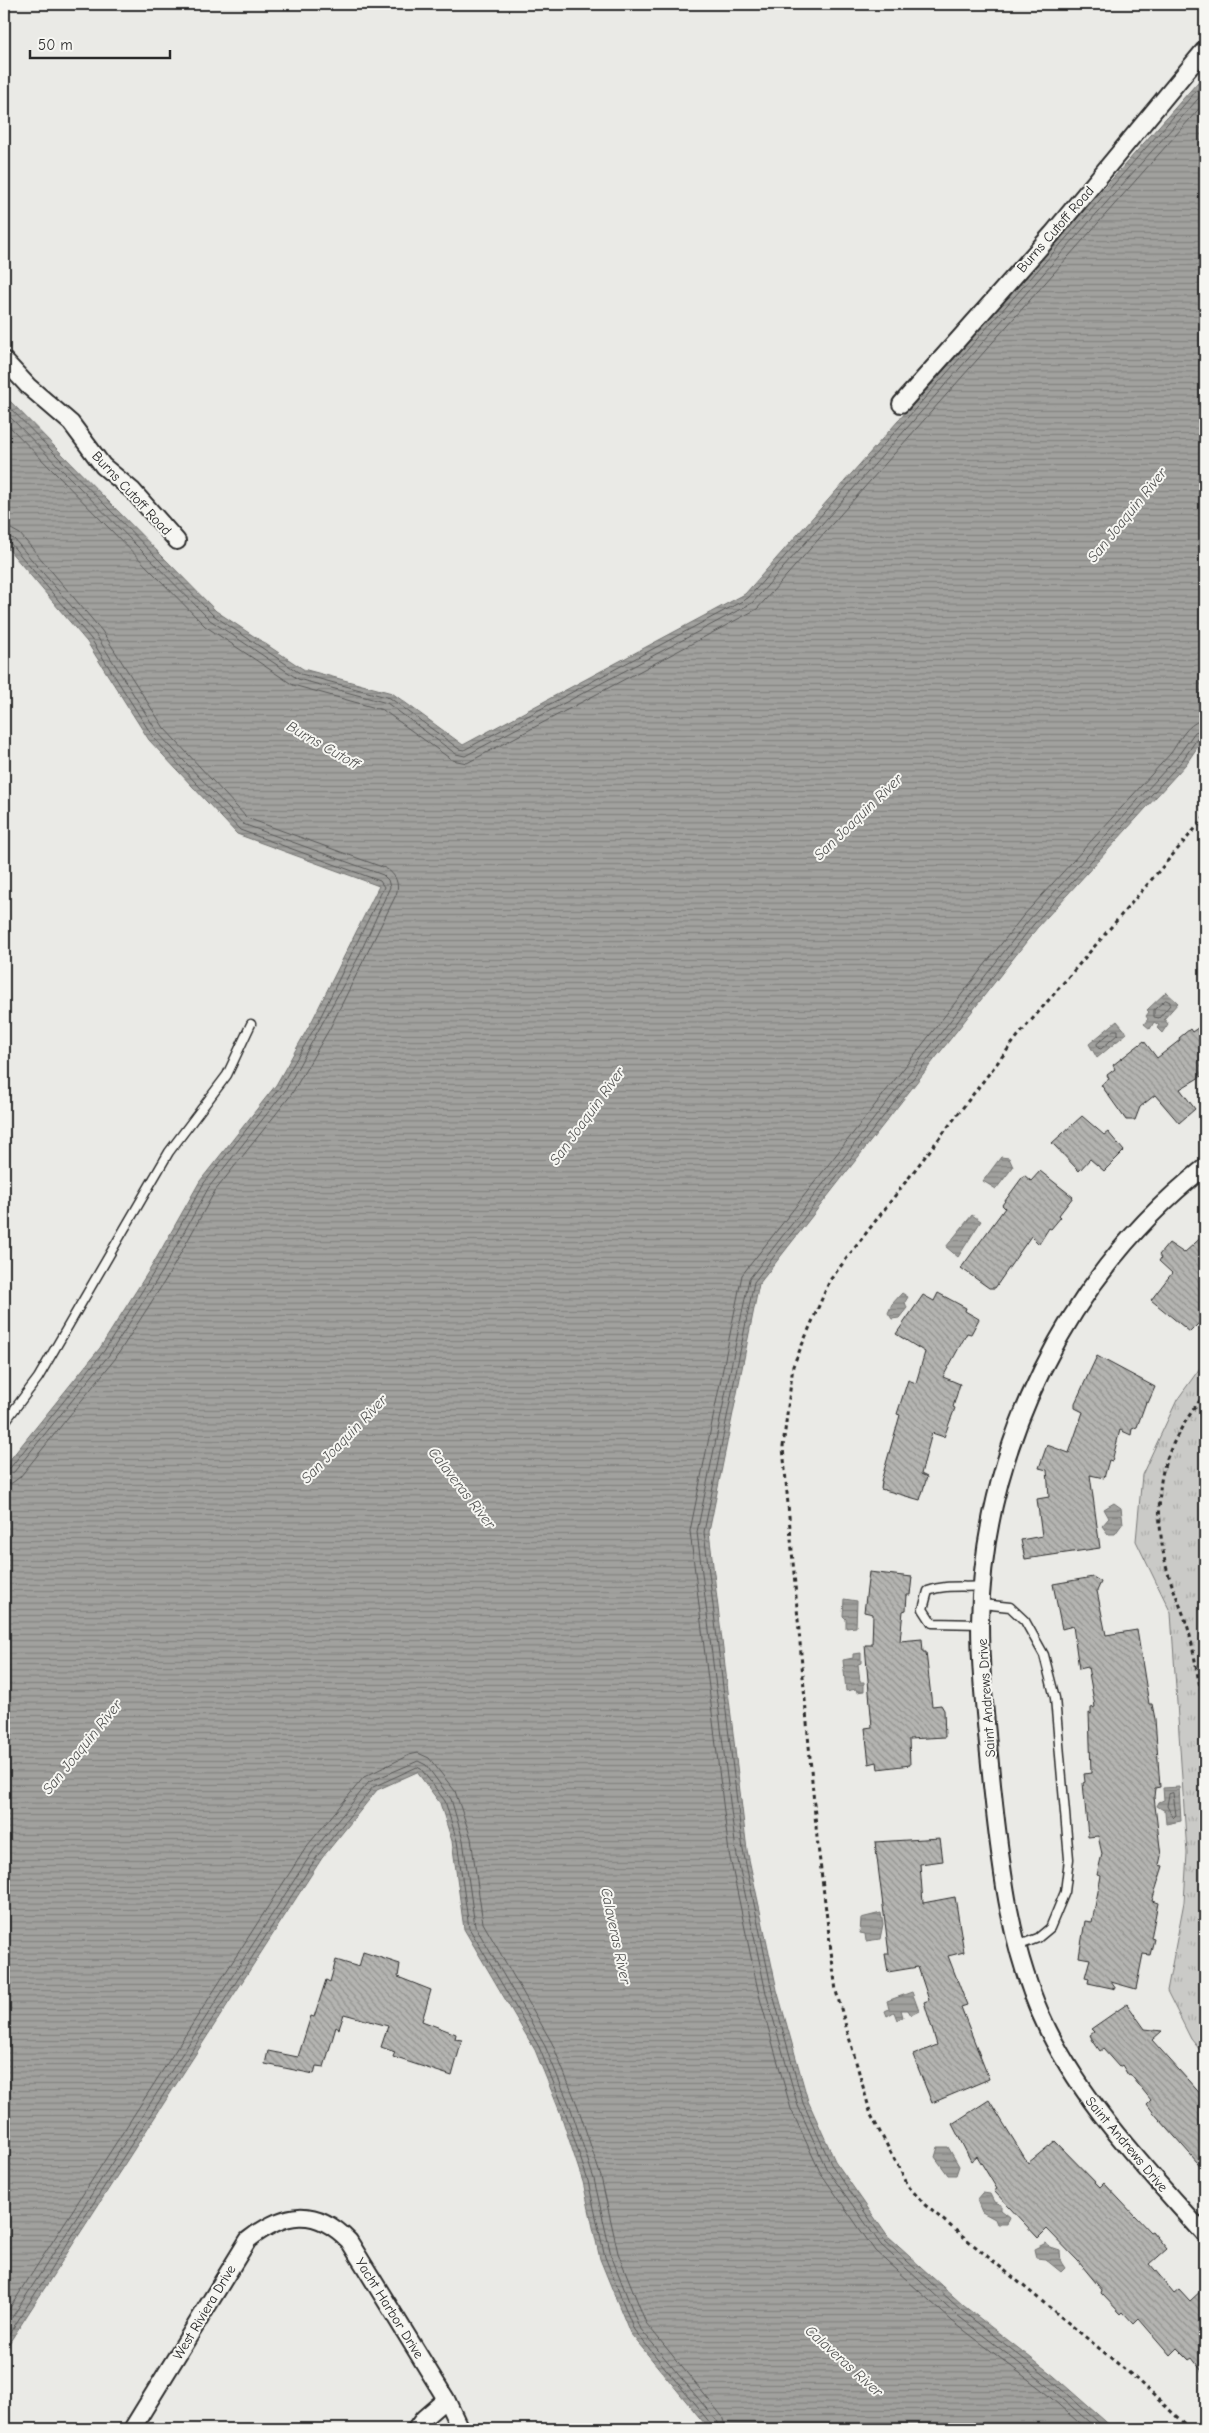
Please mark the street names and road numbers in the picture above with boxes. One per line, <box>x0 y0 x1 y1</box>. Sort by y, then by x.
street label: Burns Cutoff Road <box>1013 183 1098 276</box>
street label: Burns Cutoff Road <box>88 448 175 539</box>
street label: Saint Andrews Drive <box>974 1638 999 1758</box>
street label: Saint Andrews Drive <box>1082 2093 1171 2195</box>
street label: Yacht Harbor Drive <box>352 2255 427 2362</box>
street label: West Riviera Drive <box>169 2262 239 2363</box>

